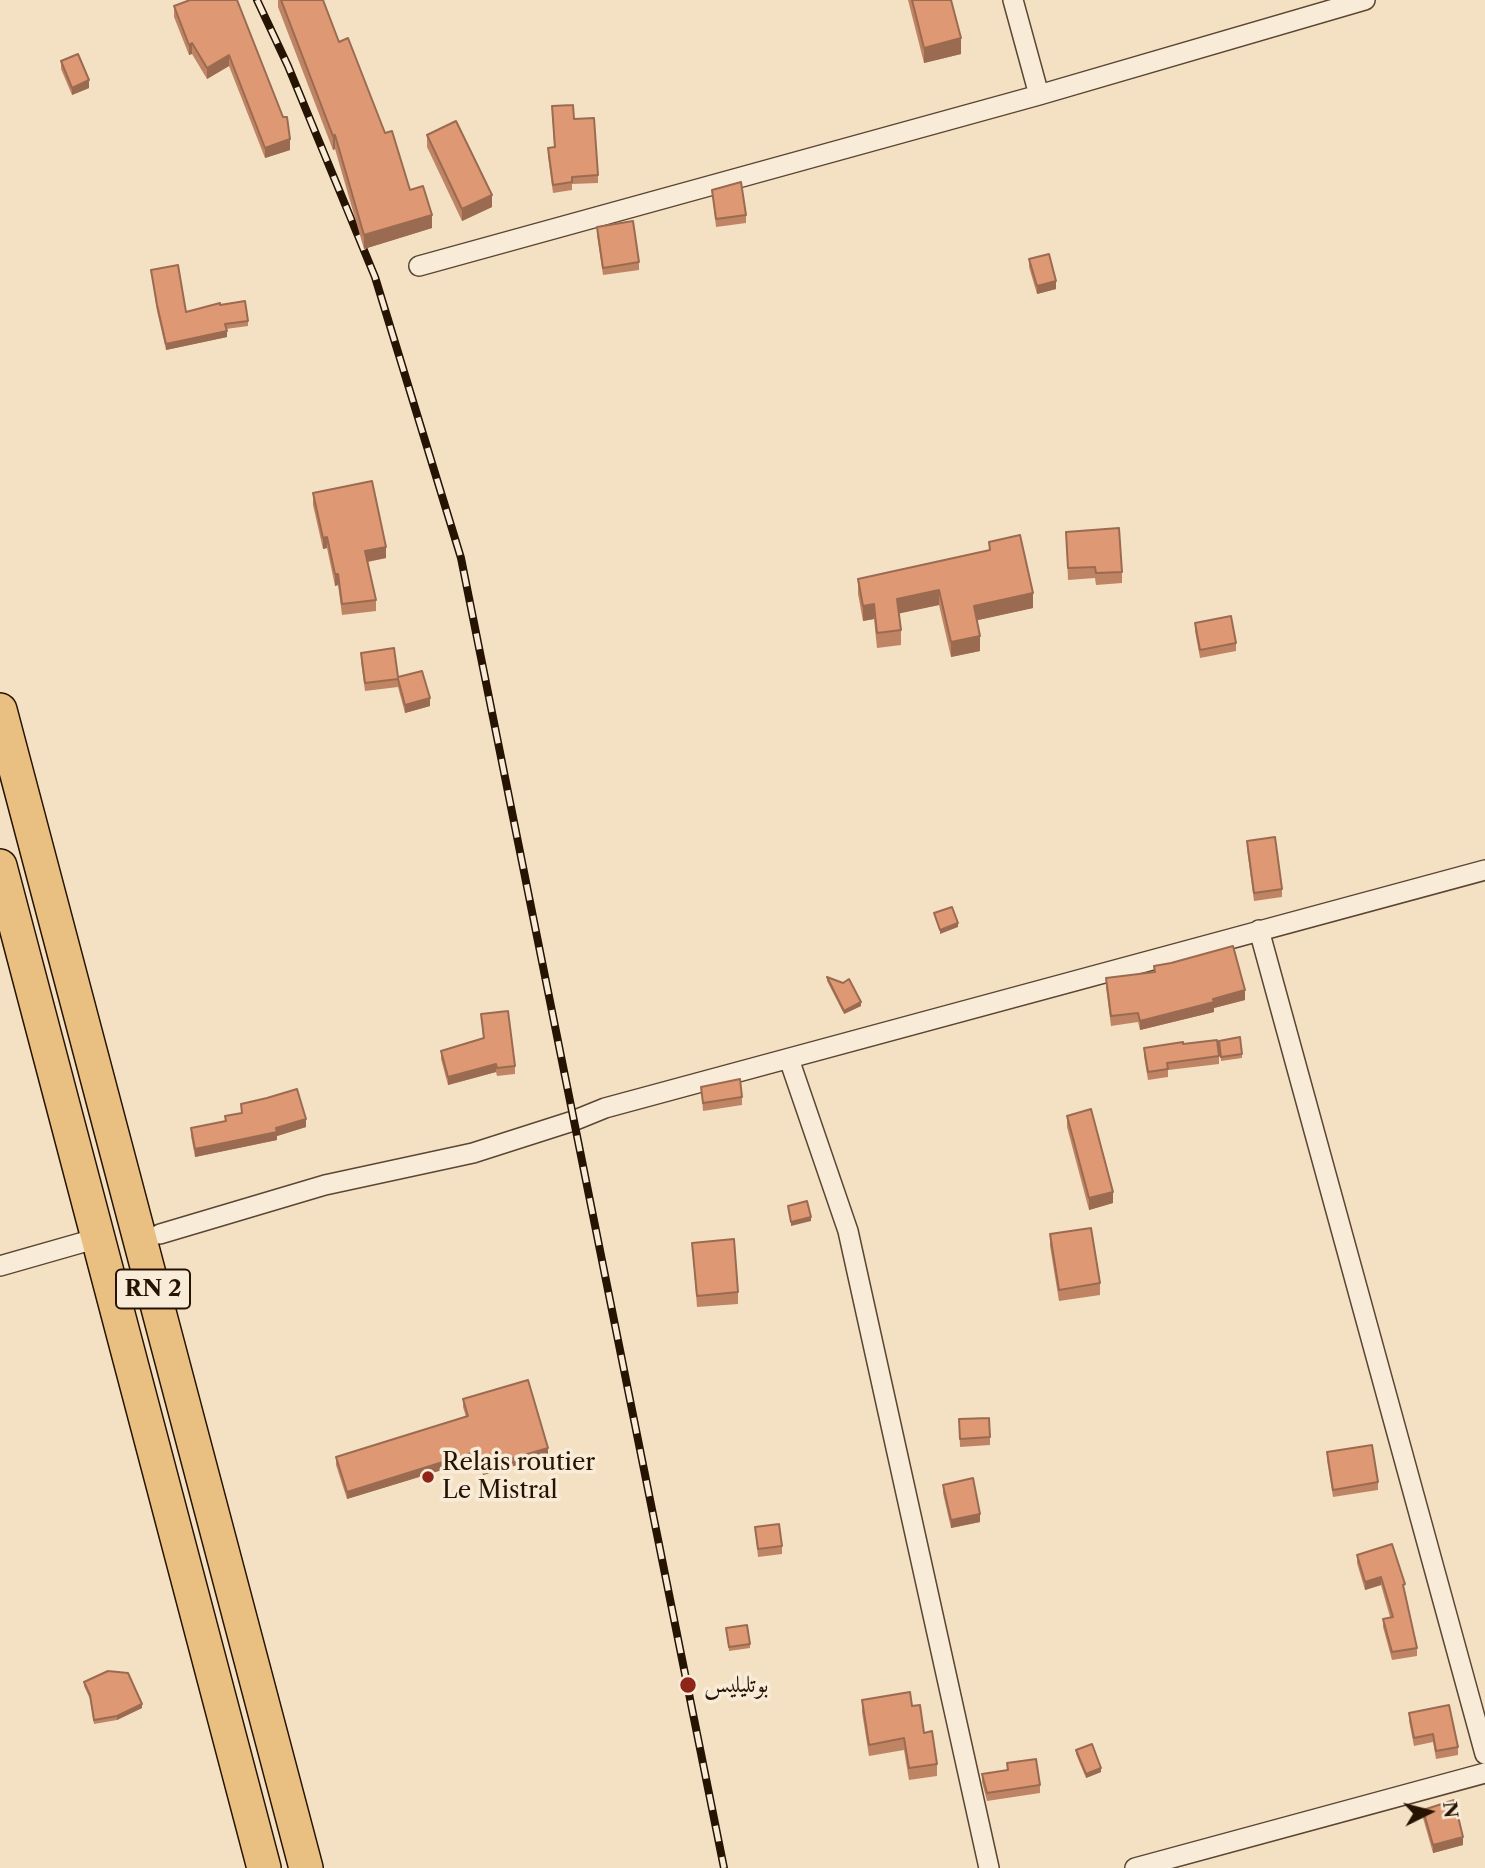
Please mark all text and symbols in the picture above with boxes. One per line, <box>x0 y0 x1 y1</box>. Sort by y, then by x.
road number: RN 2 <box>116 1270 190 1308</box>
place label: Relais routier Le Mistral <box>442 1449 595 1505</box>
marker: Relais routier Le Mistral <box>420 1469 436 1485</box>
place label: بوتليليس <box>704 1671 768 1699</box>
marker: بوتليليس <box>678 1675 698 1695</box>
north arrow <box>1394 1777 1464 1847</box>
text: N <box>1438 1800 1463 1819</box>

